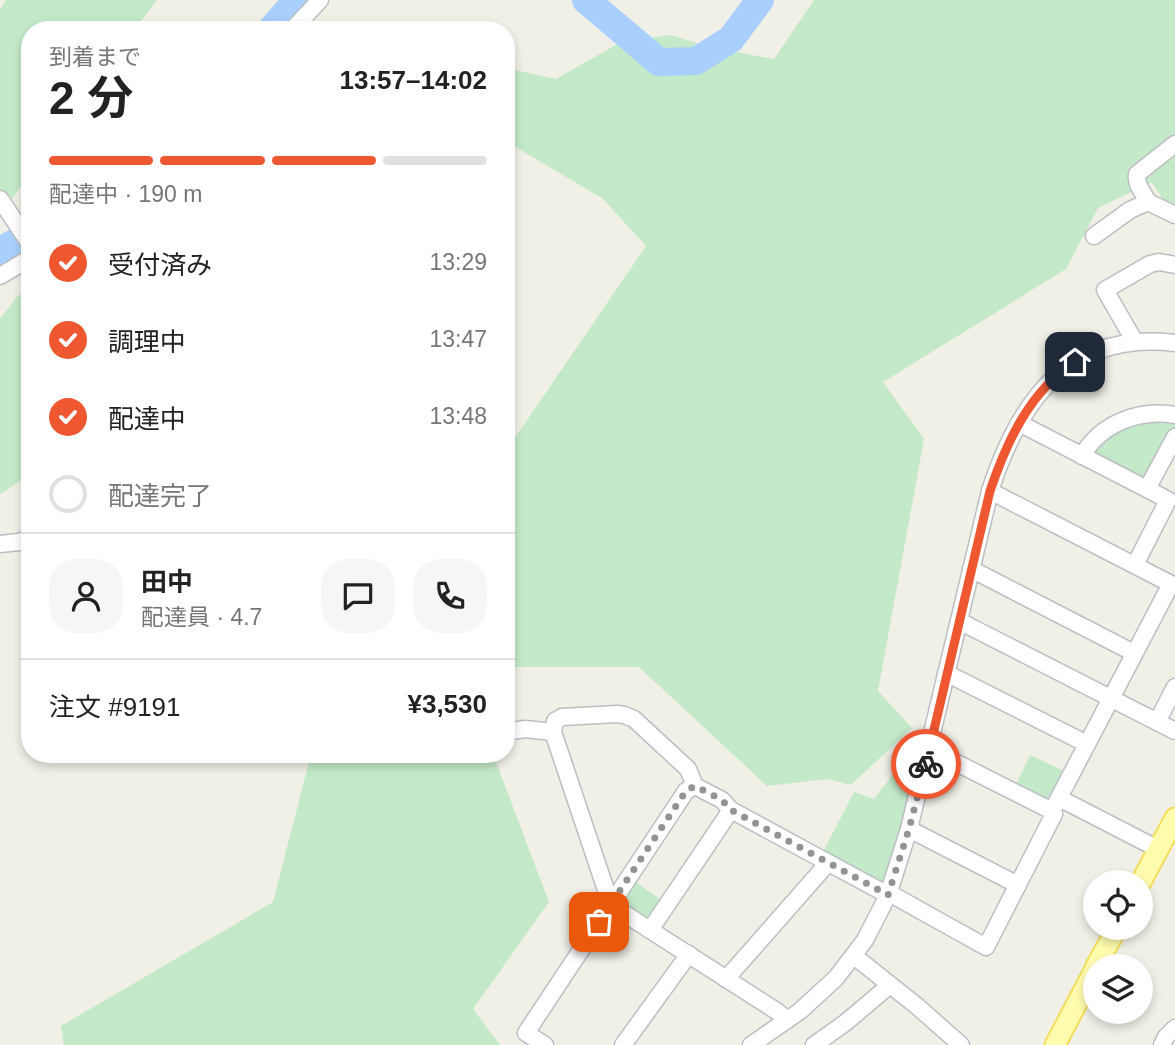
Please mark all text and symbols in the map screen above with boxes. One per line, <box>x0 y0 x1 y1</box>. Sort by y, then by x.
text: 到着まで <box>49 44 141 70</box>
text: 13:57–14:02 <box>340 65 487 95</box>
text: 2 分 <box>49 72 133 124</box>
text: 配達中 · 190 m <box>49 181 202 207</box>
icon: check <box>49 244 87 282</box>
text: 13:29 <box>429 249 487 275</box>
text: 受付済み <box>108 250 212 280</box>
icon: check <box>49 321 87 359</box>
text: 13:47 <box>429 326 487 352</box>
text: 調理中 <box>108 327 186 357</box>
pin <box>1045 332 1105 392</box>
icon: home <box>1056 343 1094 381</box>
icon: check <box>49 398 87 436</box>
text: 13:48 <box>429 403 487 429</box>
text: 配達中 <box>108 404 186 434</box>
text: 配達完了 <box>108 481 212 511</box>
button: person <box>49 559 123 633</box>
button: chat <box>321 559 395 633</box>
button: phone <box>413 559 487 633</box>
text: 田中 <box>141 567 193 597</box>
text: 配達員 · 4.7 <box>141 604 262 630</box>
text: ¥3,530 <box>407 689 487 719</box>
text: 注文 #9191 <box>49 692 181 722</box>
courier <box>891 729 961 799</box>
icon: bike <box>907 745 945 783</box>
map controls <box>1083 870 1153 1024</box>
button: locate <box>1083 870 1153 940</box>
pin <box>569 892 629 952</box>
icon: bag <box>580 903 618 941</box>
button: layers <box>1083 954 1153 1024</box>

